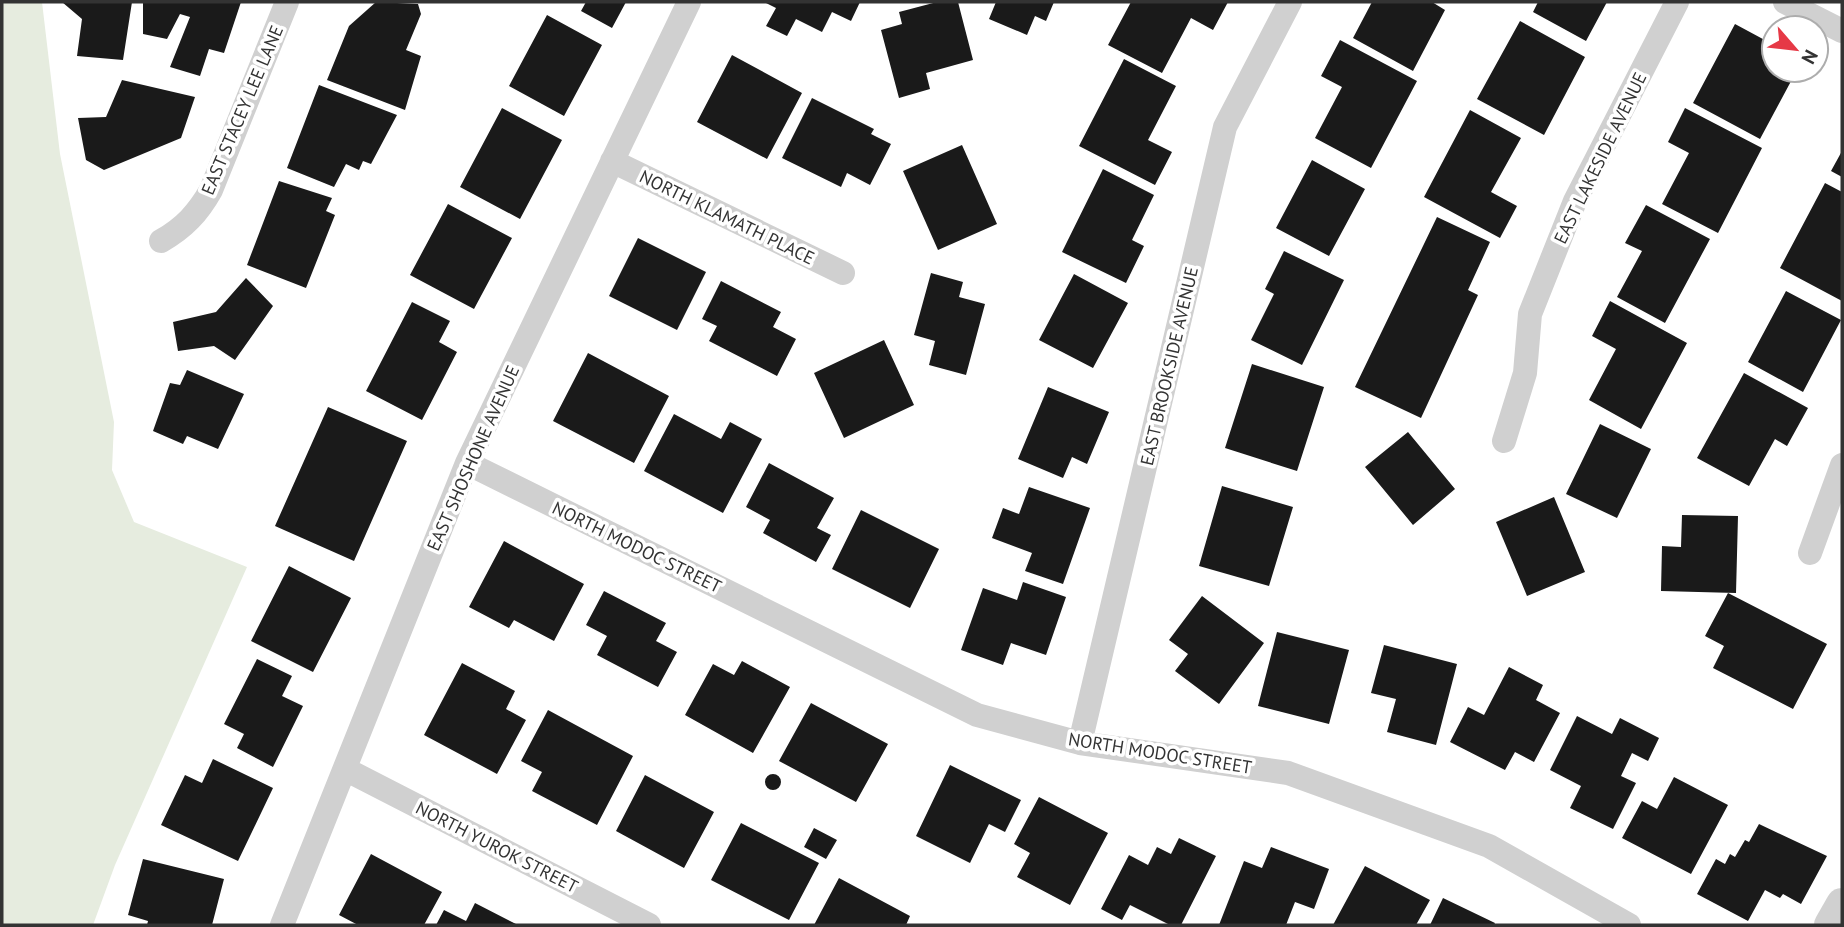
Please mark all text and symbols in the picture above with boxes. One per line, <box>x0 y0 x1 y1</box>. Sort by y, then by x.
north arrow <box>1760 14 1830 84</box>
street label: EAST STACEY LEE LANE <box>196 22 288 198</box>
text: N <box>1796 46 1824 68</box>
street label: EAST LAKESIDE AVENUE <box>1548 69 1652 247</box>
street label: NORTH KLAMATH PLACE <box>636 165 818 269</box>
street label: EAST BROOKSIDE AVENUE <box>1135 264 1203 468</box>
street label: EAST SHOSHONE AVENUE <box>422 362 524 554</box>
street label: NORTH MODOC STREET <box>549 496 725 598</box>
street label: NORTH MODOC STREET <box>1067 727 1253 779</box>
street label: NORTH YUROK STREET <box>412 796 582 898</box>

